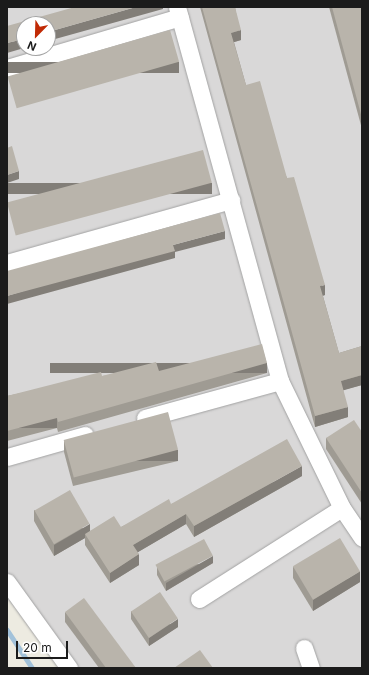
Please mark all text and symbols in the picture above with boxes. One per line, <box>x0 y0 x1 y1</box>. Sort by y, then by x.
north arrow <box>16 16 56 56</box>
text: N <box>25 38 38 54</box>
scale bar <box>18 633 70 659</box>
text: 20 m <box>23 640 52 655</box>

